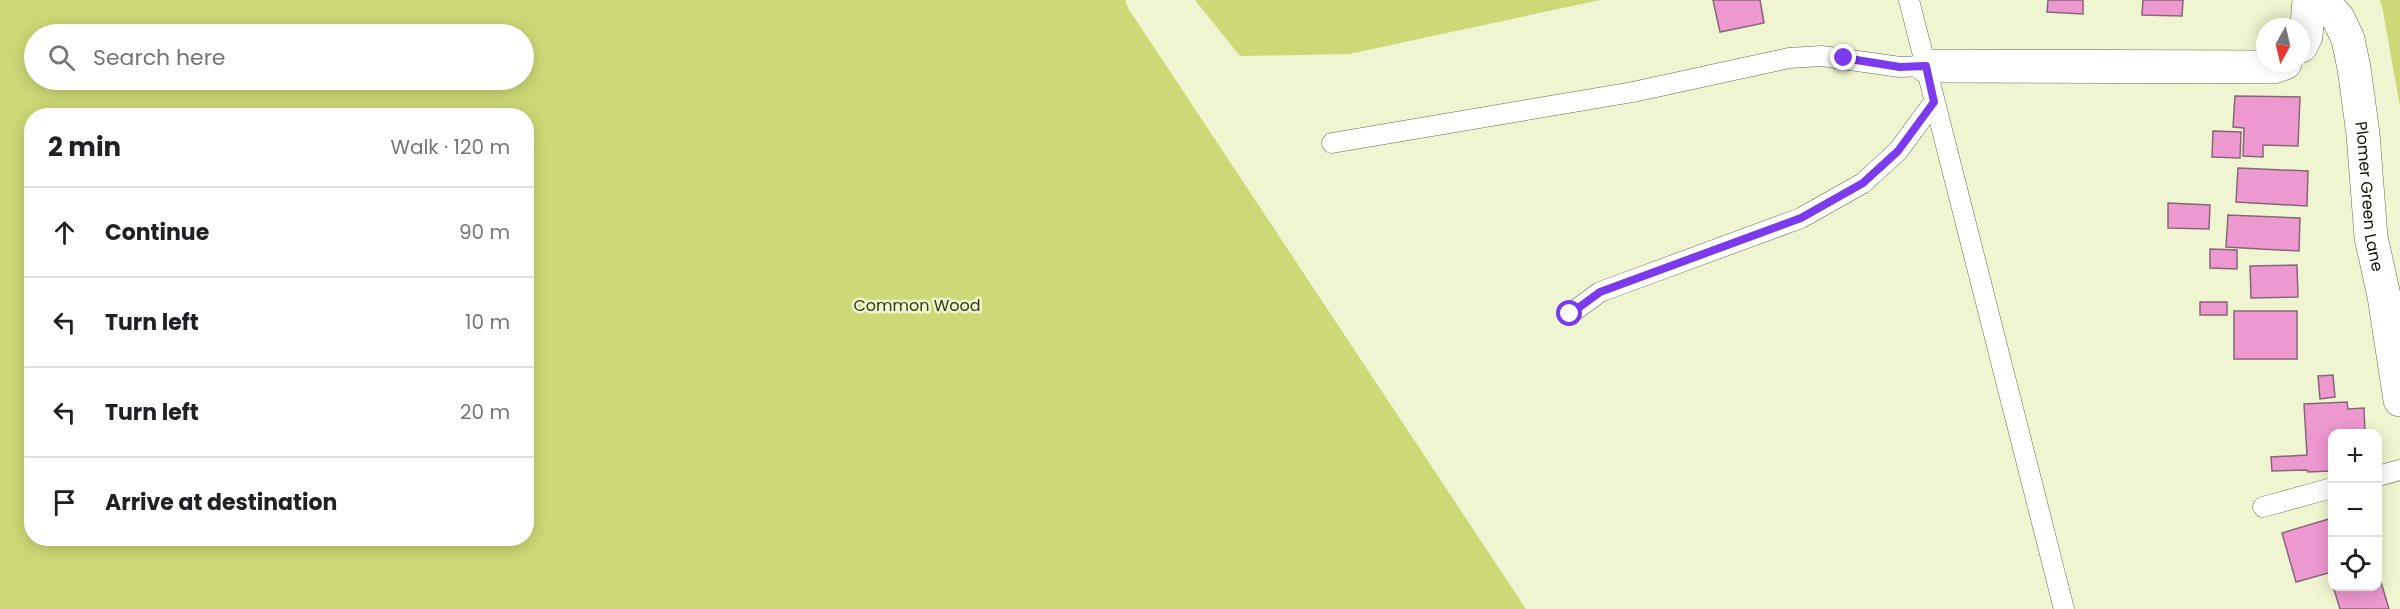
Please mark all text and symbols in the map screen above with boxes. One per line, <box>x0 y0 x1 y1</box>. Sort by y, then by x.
north arrow <box>2256 18 2310 72</box>
search box <box>24 24 534 90</box>
icon: search <box>45 41 78 74</box>
text: Search here <box>93 42 226 73</box>
route end <box>1830 44 1856 70</box>
street label: Plomer Green Lane <box>2350 120 2390 274</box>
text: 2 min <box>48 129 121 165</box>
text: Walk · 120 m <box>390 133 510 161</box>
icon: ahead <box>48 216 81 249</box>
text: Continue <box>105 217 209 248</box>
text: 90 m <box>459 218 510 246</box>
park label: Common Wood <box>853 294 981 317</box>
route start <box>1556 300 1582 326</box>
icon: left <box>48 306 81 339</box>
text: Turn left <box>105 307 199 338</box>
text: 10 m <box>465 308 510 336</box>
icon: left <box>48 396 81 429</box>
text: Turn left <box>105 397 199 428</box>
text: 20 m <box>460 398 510 426</box>
map controls <box>2328 429 2382 591</box>
button: + <box>2328 429 2382 483</box>
button: − <box>2328 483 2382 537</box>
icon: arrive <box>48 486 81 519</box>
text: Arrive at destination <box>105 487 337 518</box>
button: locate <box>2328 537 2382 591</box>

